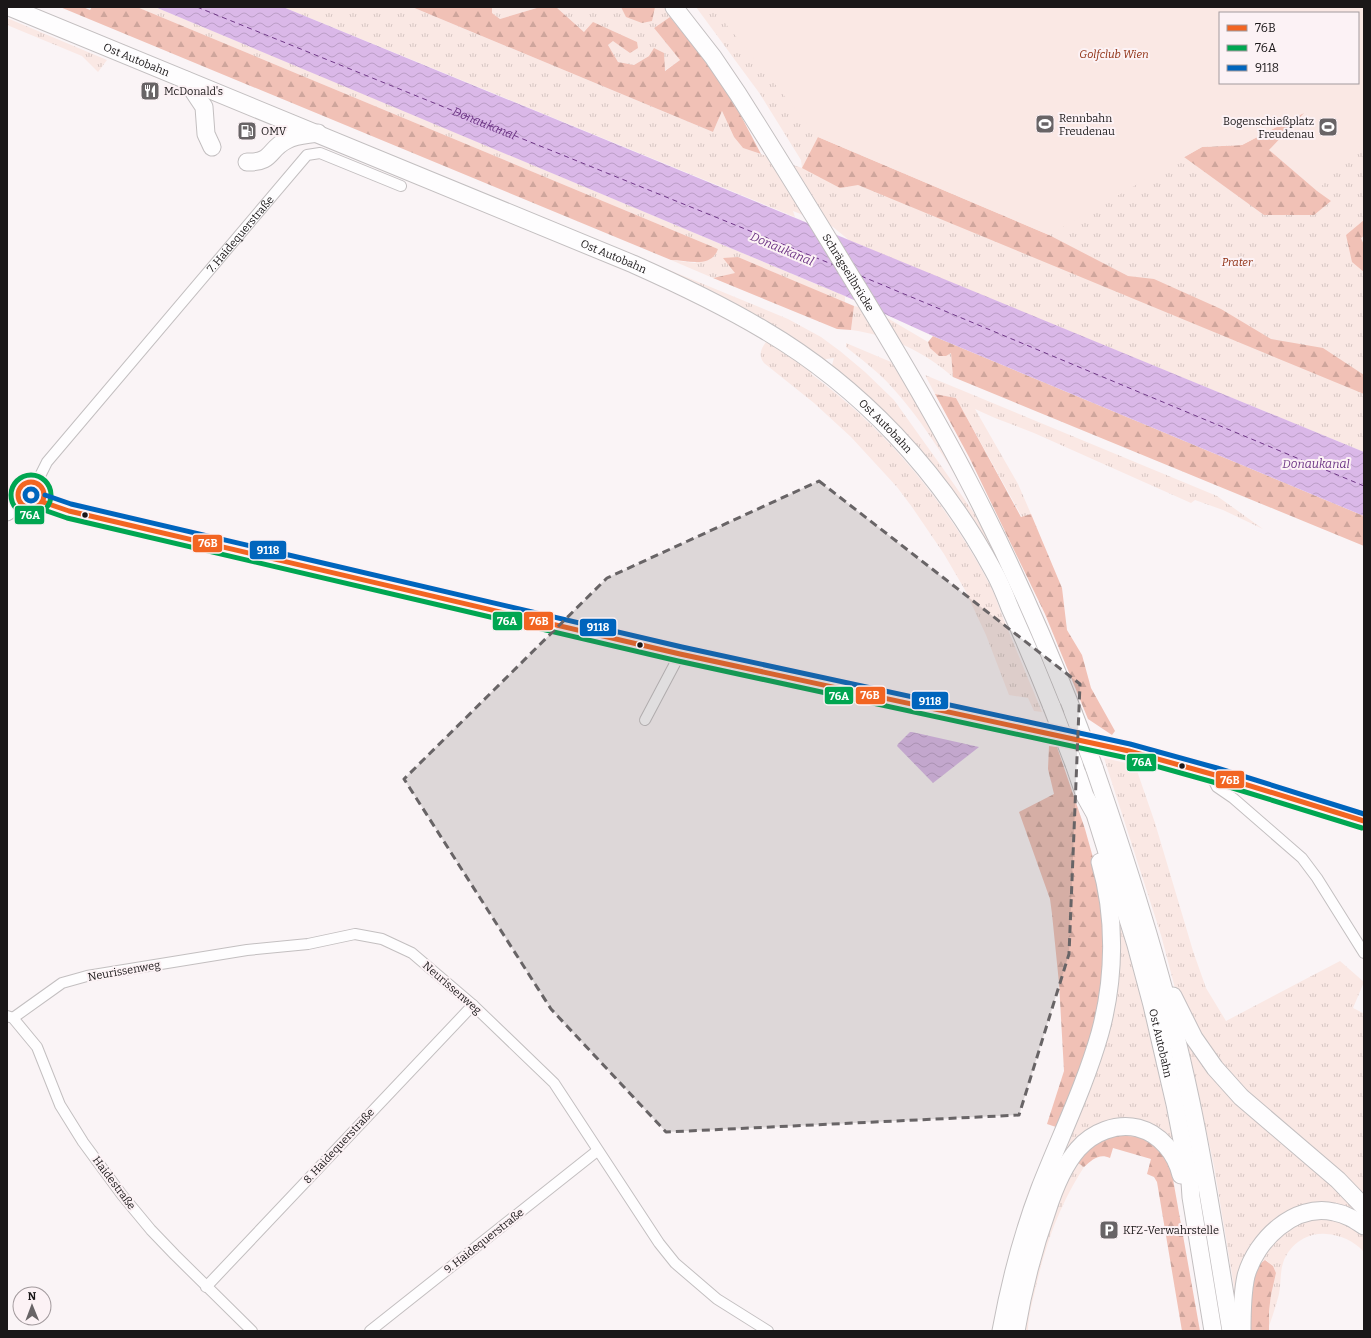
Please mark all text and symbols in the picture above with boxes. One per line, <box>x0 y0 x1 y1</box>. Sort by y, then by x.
legend <box>1219 12 1359 84</box>
text: 76B <box>1255 21 1276 35</box>
street label: Ost Autobahn <box>102 40 172 79</box>
text: 76A <box>1255 41 1277 55</box>
park label: Golfclub Wien <box>1079 48 1149 61</box>
text: 9118 <box>1255 61 1279 75</box>
restaurant icon: McDonald's <box>139 80 161 102</box>
place label: McDonald's <box>164 85 223 98</box>
water label: Donaukanal <box>450 104 518 143</box>
place label: Rennbahn Freudenau <box>1059 112 1115 138</box>
sports icon: Rennbahn Freudenau <box>1034 113 1056 135</box>
place label: Bogenschießplatz Freudenau <box>1223 115 1314 141</box>
sports icon: Bogenschießplatz Freudenau <box>1317 116 1339 138</box>
fuel station icon: OMV <box>236 120 258 142</box>
place label: OMV <box>261 125 287 138</box>
street label: 7. Haidequerstraße <box>204 193 276 275</box>
water label: Donaukanal <box>748 229 816 269</box>
street label: Schrägseilbrücke <box>820 231 877 314</box>
street label: Ost Autobahn <box>579 237 649 276</box>
park label: Prater <box>1222 256 1253 269</box>
street label: Ost Autobahn <box>856 396 915 455</box>
water label: Donaukanal <box>1282 457 1350 471</box>
line badge: 76A <box>14 505 45 525</box>
text: 76A <box>20 509 40 522</box>
unlabelled marker <box>80 510 90 520</box>
line badge: 76B <box>192 534 223 553</box>
text: 76B <box>198 537 218 550</box>
line badge: 9118 <box>249 540 287 560</box>
text: 9118 <box>257 544 280 557</box>
line badge: 76A <box>492 611 523 631</box>
line badge: 76B <box>523 611 554 631</box>
text: 76A <box>497 615 517 628</box>
text: 76B <box>529 615 549 628</box>
line badge: 9118 <box>579 618 617 637</box>
text: 9118 <box>587 621 610 634</box>
unlabelled marker <box>635 640 645 650</box>
line badge: 76A <box>824 686 854 705</box>
line badge: 76B <box>855 686 886 705</box>
text: 76B <box>860 689 880 702</box>
text: 76A <box>829 690 849 703</box>
line badge: 9118 <box>911 691 949 710</box>
text: 9118 <box>919 695 942 708</box>
line badge: 76A <box>1126 753 1157 772</box>
text: 76A <box>1132 756 1152 769</box>
unlabelled marker <box>1177 761 1187 771</box>
line badge: 76B <box>1215 770 1245 789</box>
text: 76B <box>1220 774 1240 787</box>
street label: Neurissenweg <box>87 958 161 984</box>
street label: Neurissenweg <box>420 959 484 1017</box>
street label: Ost Autobahn <box>1147 1007 1175 1079</box>
street label: 8. Haidequerstraße <box>301 1106 377 1186</box>
street label: Haidestraße <box>90 1154 138 1212</box>
street label: 9. Haidequerstraße <box>442 1206 526 1276</box>
parking icon: KFZ-Verwahrstelle <box>1098 1219 1120 1241</box>
place label: KFZ-Verwahrstelle <box>1123 1224 1219 1237</box>
north arrow <box>12 1286 52 1326</box>
text: N <box>27 1290 37 1303</box>

